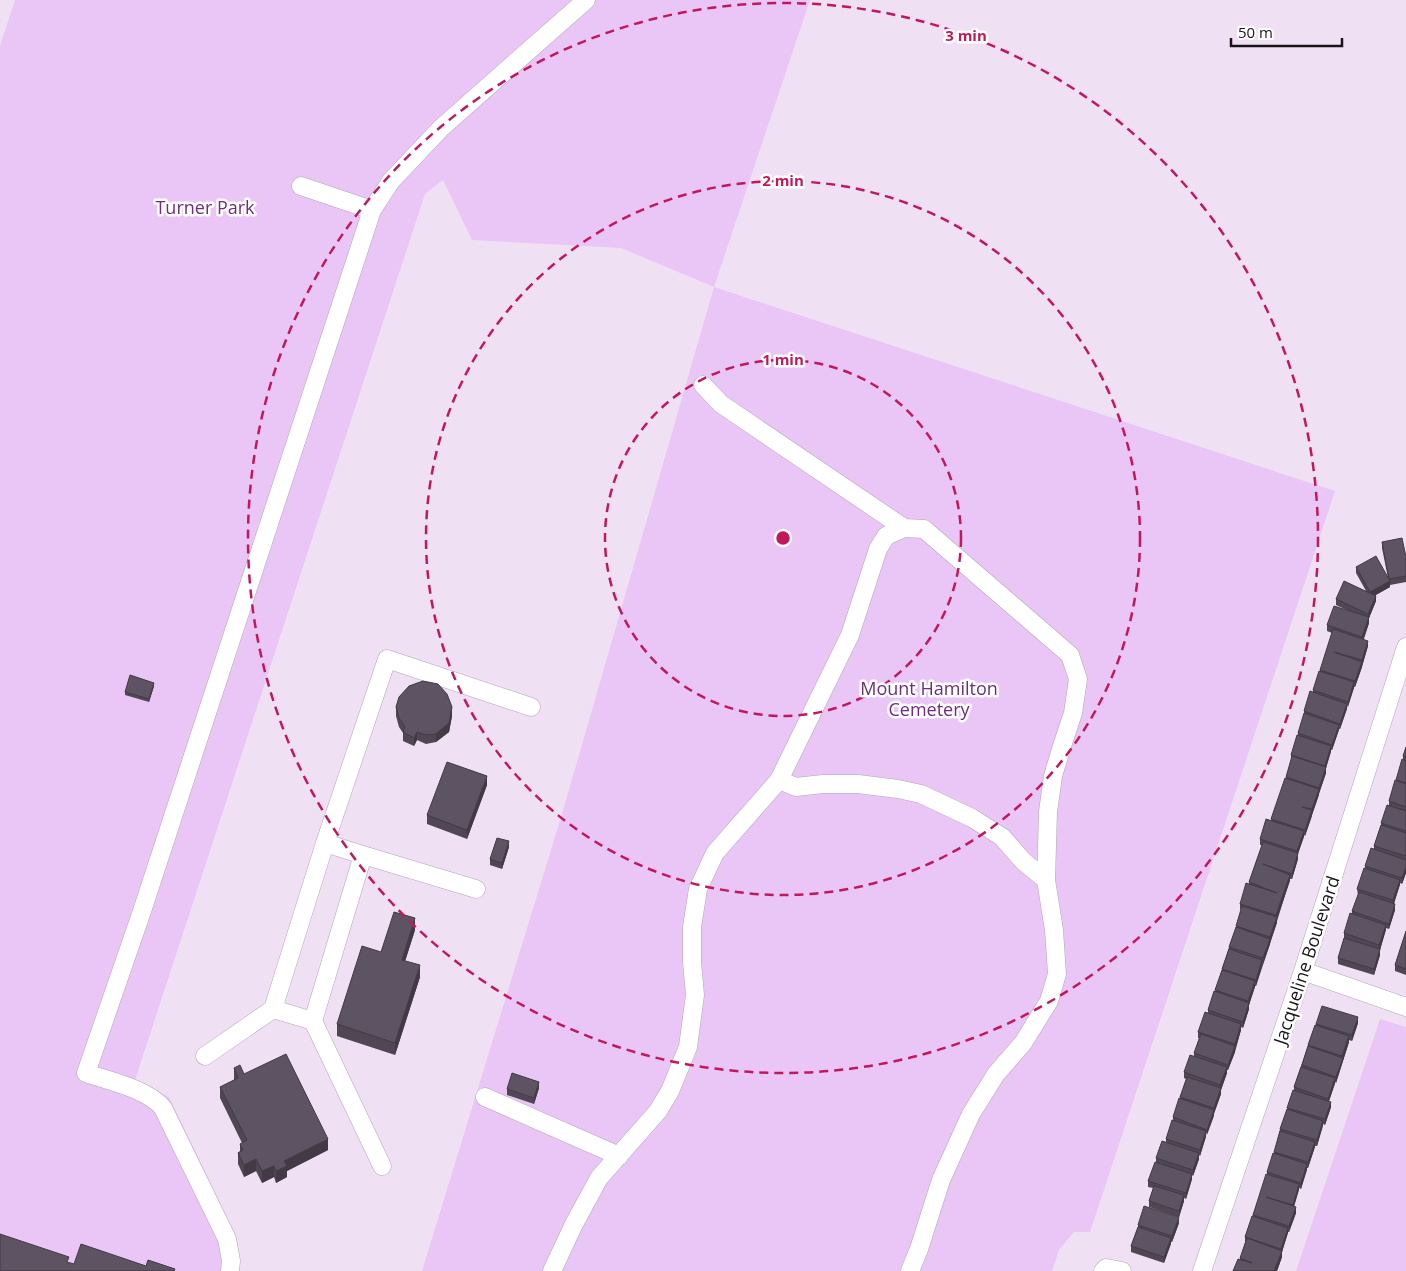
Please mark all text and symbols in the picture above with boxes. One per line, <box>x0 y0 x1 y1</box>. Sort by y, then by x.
scale bar <box>1231 15 1342 47</box>
text: 50 m <box>1238 22 1273 42</box>
text: 3 min <box>945 25 987 45</box>
text: 2 min <box>762 170 804 190</box>
park label: Turner Park <box>155 195 255 219</box>
text: 1 min <box>762 349 804 369</box>
centre of rings <box>774 529 792 547</box>
park label: Mount Hamilton Cemetery <box>860 676 998 721</box>
street label: Jacqueline Boulevard <box>1267 873 1345 1049</box>

